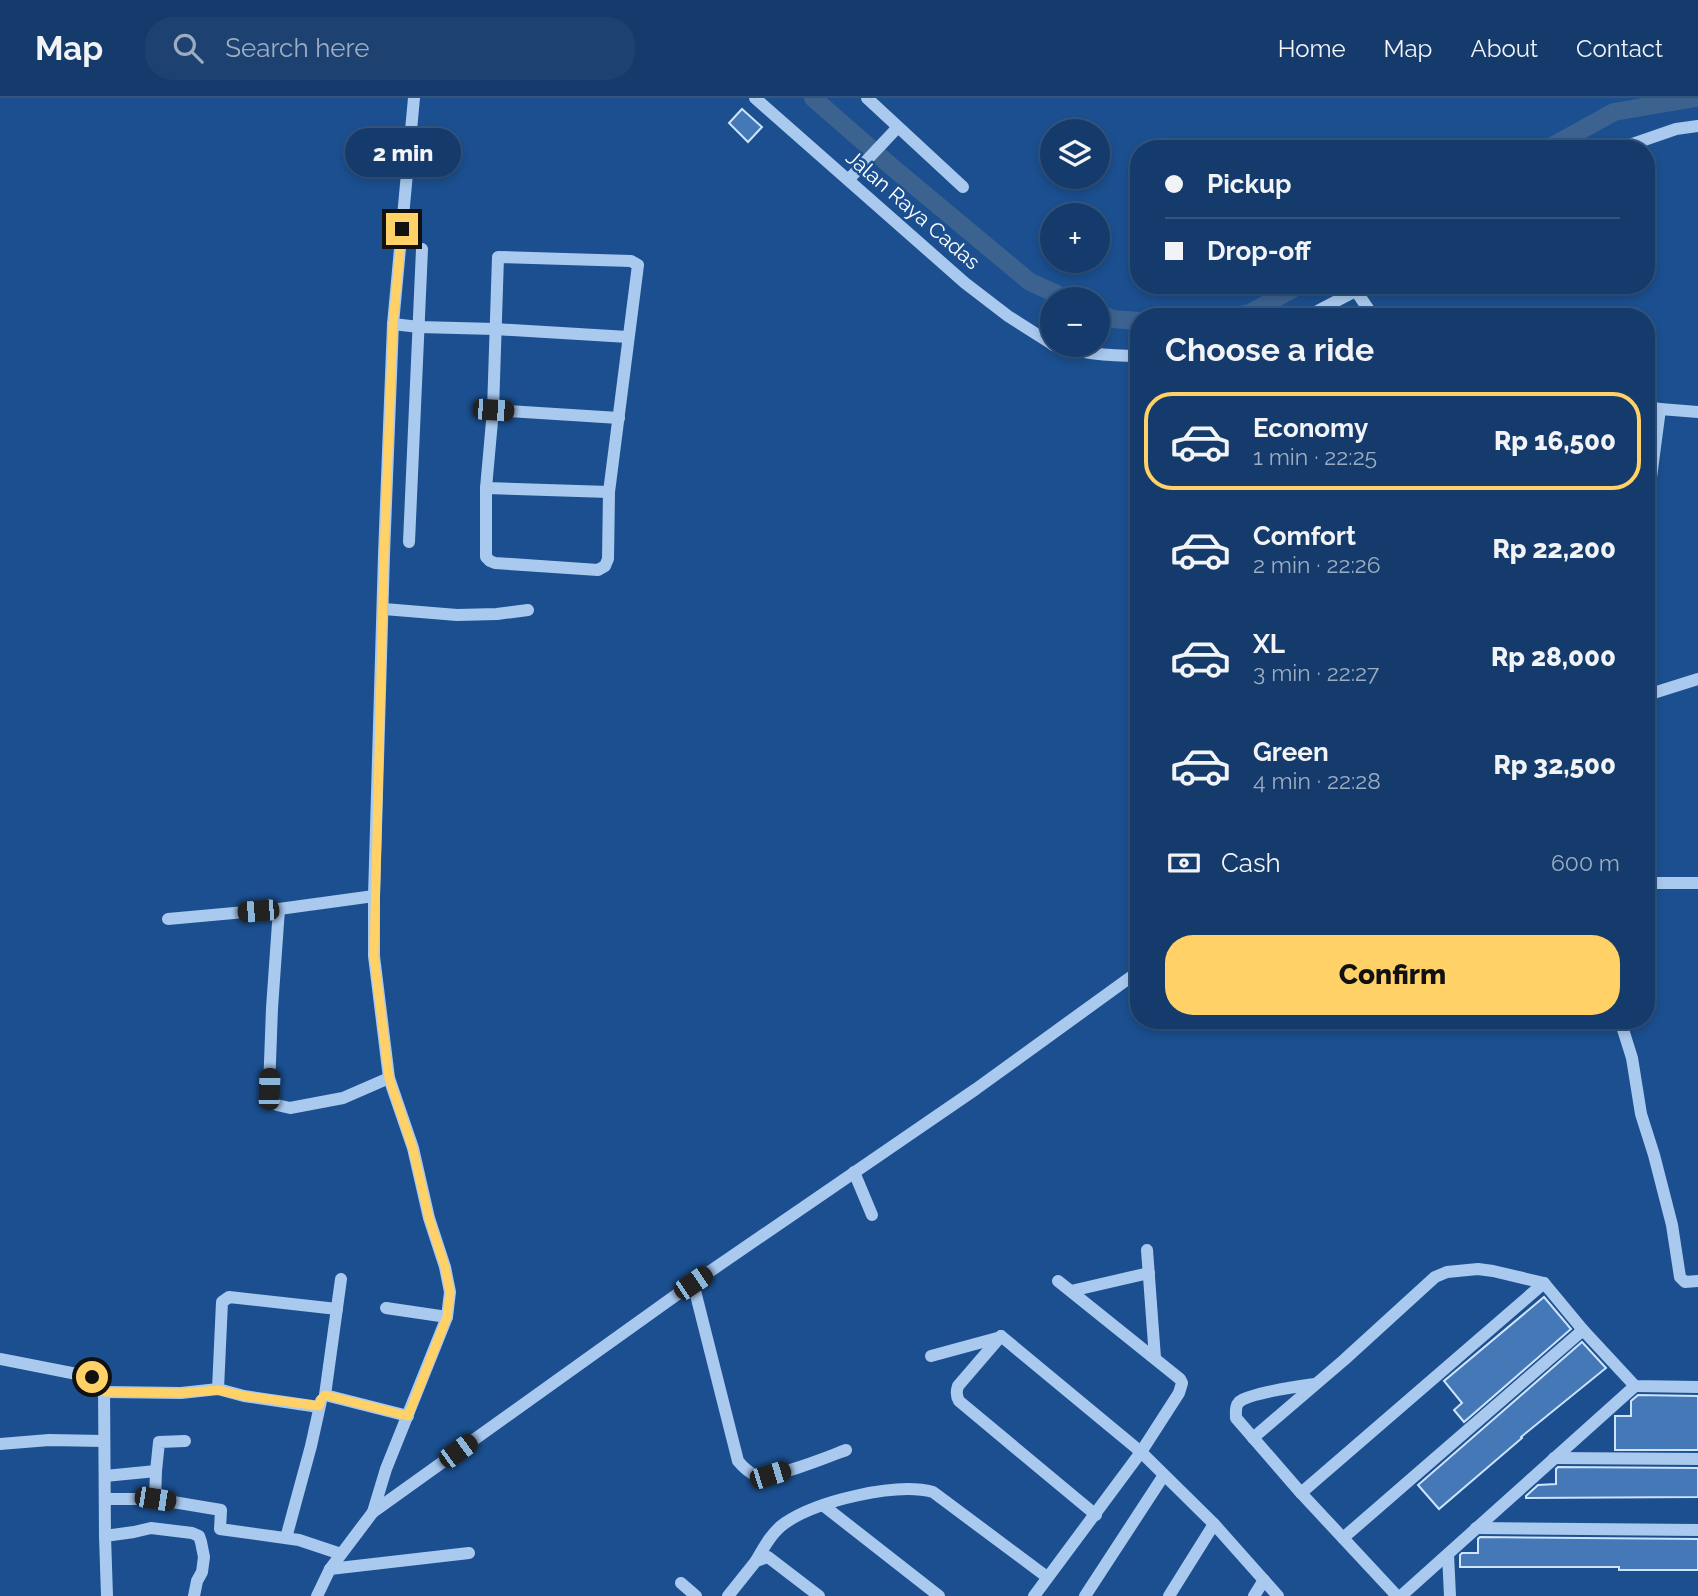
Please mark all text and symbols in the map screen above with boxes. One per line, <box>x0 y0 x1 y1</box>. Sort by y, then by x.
search box <box>145 17 635 80</box>
text: Map <box>35 29 103 68</box>
icon: search <box>169 29 207 67</box>
text: Search here <box>225 33 370 63</box>
text: Home <box>1278 34 1346 63</box>
text: Map <box>1384 34 1432 63</box>
text: About <box>1470 34 1538 63</box>
text: Contact <box>1576 34 1663 63</box>
map controls <box>1040 119 1110 357</box>
button: layers <box>1040 119 1110 189</box>
callout: 2 min <box>344 128 460 176</box>
text: 2 min <box>373 139 433 166</box>
street label: Jalan Raya Cadas <box>841 145 985 275</box>
text: Pickup <box>1207 169 1292 199</box>
button: + <box>1040 203 1110 273</box>
route end <box>386 213 418 245</box>
text: Drop-off <box>1207 236 1311 266</box>
button: − <box>1040 287 1110 357</box>
text: Choose a ride <box>1165 331 1374 368</box>
car <box>472 398 515 422</box>
icon: car <box>1169 410 1232 473</box>
text: Economy <box>1253 413 1368 443</box>
text: Rp 16,500 <box>1494 426 1616 456</box>
text: 1 min · 22:25 <box>1253 443 1377 470</box>
icon: car <box>1169 518 1232 581</box>
text: Comfort <box>1253 521 1356 551</box>
text: Rp 22,200 <box>1493 534 1616 564</box>
text: 2 min · 22:26 <box>1253 551 1381 578</box>
icon: car <box>1169 626 1232 689</box>
text: XL <box>1253 629 1285 659</box>
text: Rp 28,000 <box>1491 642 1616 672</box>
text: 3 min · 22:27 <box>1253 659 1379 686</box>
icon: car <box>1169 734 1232 797</box>
text: Green <box>1253 737 1329 767</box>
text: Rp 32,500 <box>1493 750 1616 780</box>
text: 4 min · 22:28 <box>1253 767 1381 794</box>
icon: cash <box>1165 844 1203 882</box>
text: Cash <box>1221 848 1281 878</box>
text: 600 m <box>1551 849 1620 876</box>
car <box>237 899 280 923</box>
button: Confirm <box>1165 935 1620 1015</box>
car <box>258 1068 281 1110</box>
car <box>670 1263 717 1303</box>
route start <box>76 1361 108 1393</box>
car <box>435 1430 482 1472</box>
car <box>747 1459 794 1491</box>
car <box>133 1485 178 1513</box>

